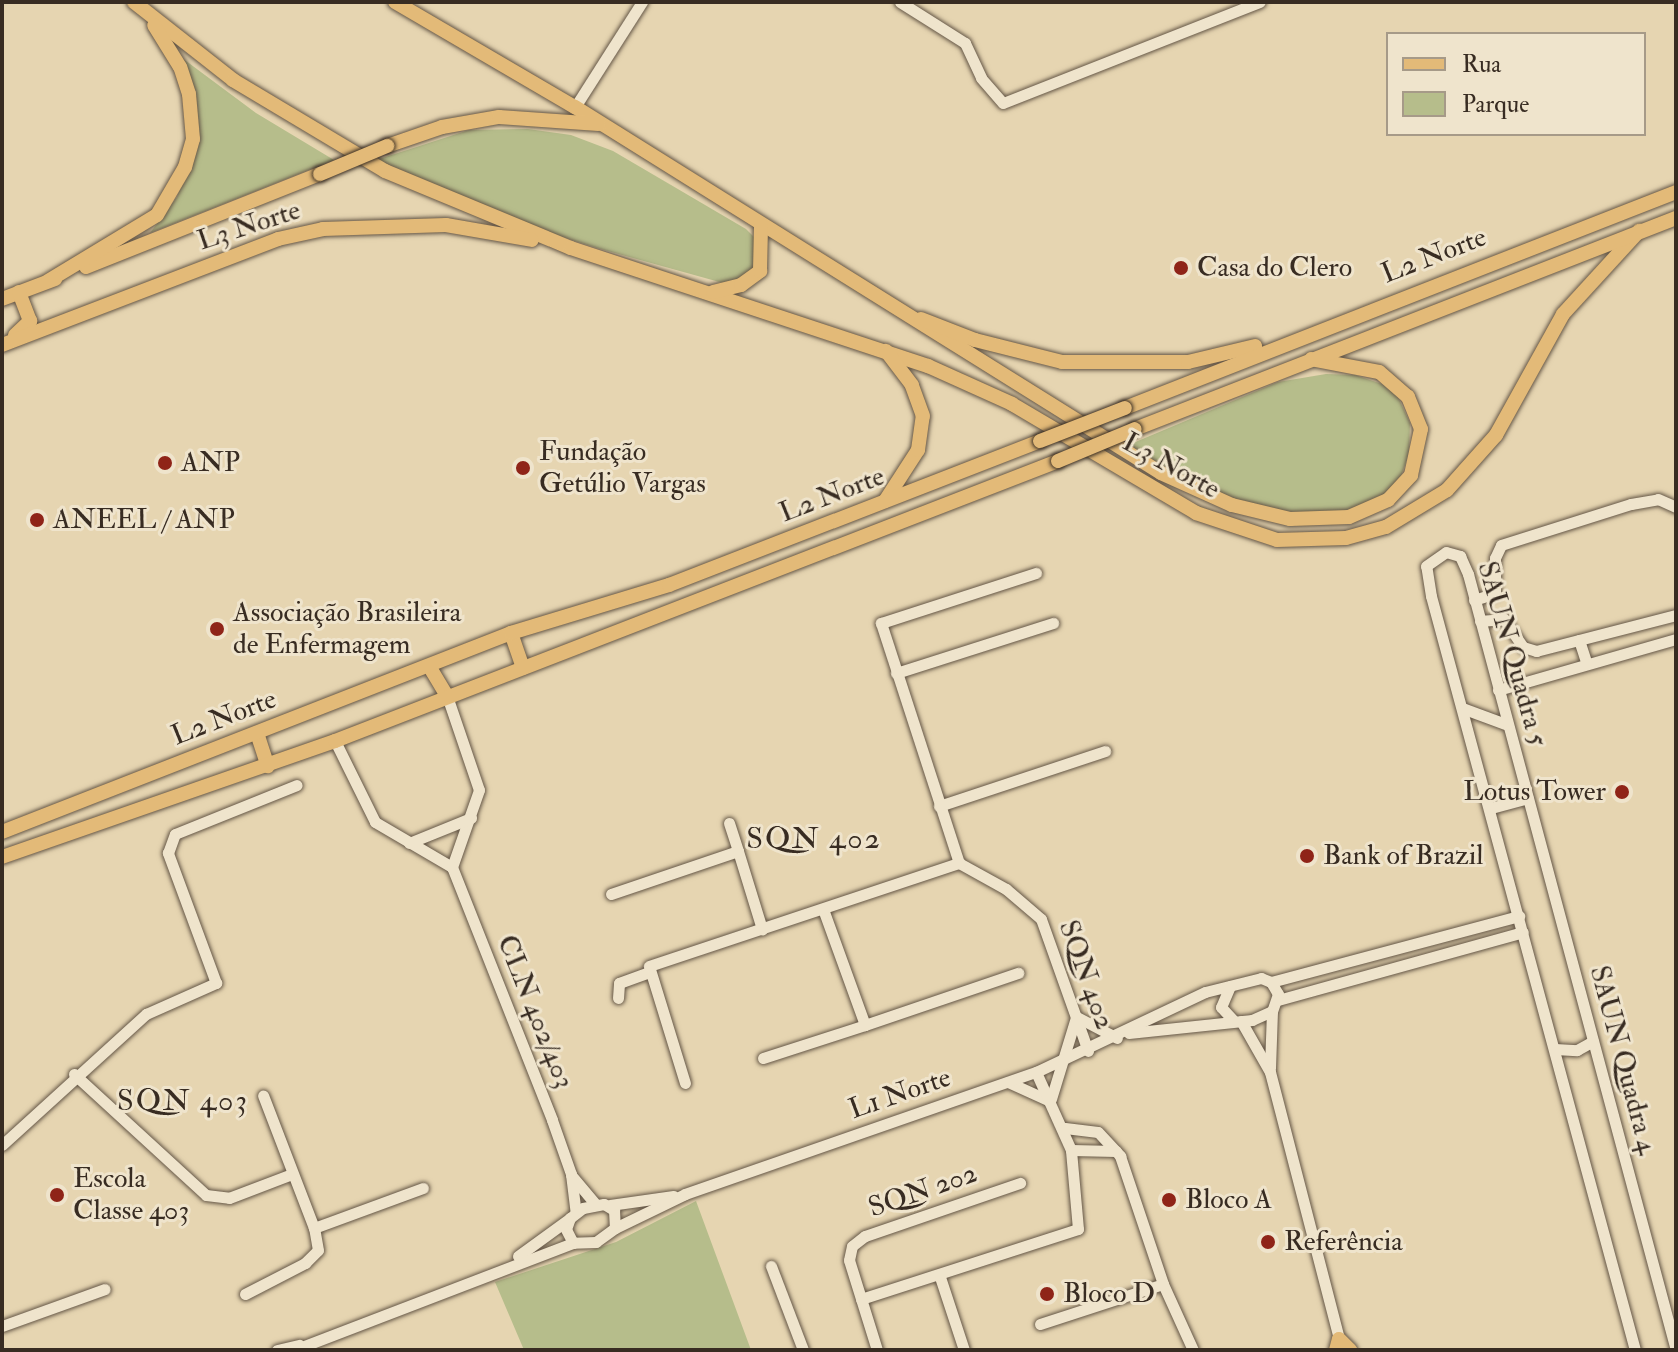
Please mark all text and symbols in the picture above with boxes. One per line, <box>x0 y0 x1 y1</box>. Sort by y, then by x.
legend <box>1386 32 1646 136</box>
text: Rua <box>1462 49 1501 80</box>
text: Parque <box>1462 89 1529 120</box>
street label: L3 Norte <box>193 194 305 258</box>
street label: L2 Norte <box>1377 221 1491 291</box>
place label: Casa do Clero <box>1197 251 1352 285</box>
marker: Casa do Clero <box>1172 259 1190 277</box>
street label: L3 Norte <box>1116 426 1226 506</box>
place label: Fundação Getúlio Vargas <box>539 435 706 501</box>
place label: ANP <box>181 446 240 480</box>
marker: ANP <box>156 454 174 472</box>
marker: Fundação Getúlio Vargas <box>514 459 532 477</box>
street label: L2 Norte <box>775 460 889 530</box>
place label: ANEEL / ANP <box>53 503 235 537</box>
marker: ANEEL / ANP <box>28 511 46 529</box>
street label: SAUN Quadra 5 <box>1470 558 1554 750</box>
place label: Associação Brasileira de Enfermagem <box>233 596 461 662</box>
marker: Associação Brasileira de Enfermagem <box>208 620 226 638</box>
street label: L2 Norte <box>167 683 281 753</box>
place label: Lotus Tower <box>1463 775 1606 809</box>
marker: Lotus Tower <box>1613 783 1631 801</box>
district label: SQN 402 <box>746 821 882 857</box>
place label: Bank of Brazil <box>1323 839 1483 873</box>
marker: Bank of Brazil <box>1298 847 1316 865</box>
street label: SQN 402 <box>1051 916 1121 1034</box>
street label: CLN 402/403 <box>489 931 581 1093</box>
street label: SAUN Quadra 4 <box>1582 962 1664 1158</box>
street label: L1 Norte <box>845 1061 955 1127</box>
district label: SQN 403 <box>117 1083 249 1119</box>
street label: SQN 202 <box>864 1157 982 1225</box>
place label: Escola Classe 403 <box>73 1162 189 1228</box>
place label: Bloco A <box>1185 1183 1272 1217</box>
marker: Escola Classe 403 <box>48 1186 66 1204</box>
marker: Bloco A <box>1160 1191 1178 1209</box>
place label: Referência <box>1284 1225 1403 1259</box>
marker: Referência <box>1259 1233 1277 1251</box>
place label: Bloco D <box>1063 1277 1155 1311</box>
marker: Bloco D <box>1038 1285 1056 1303</box>

